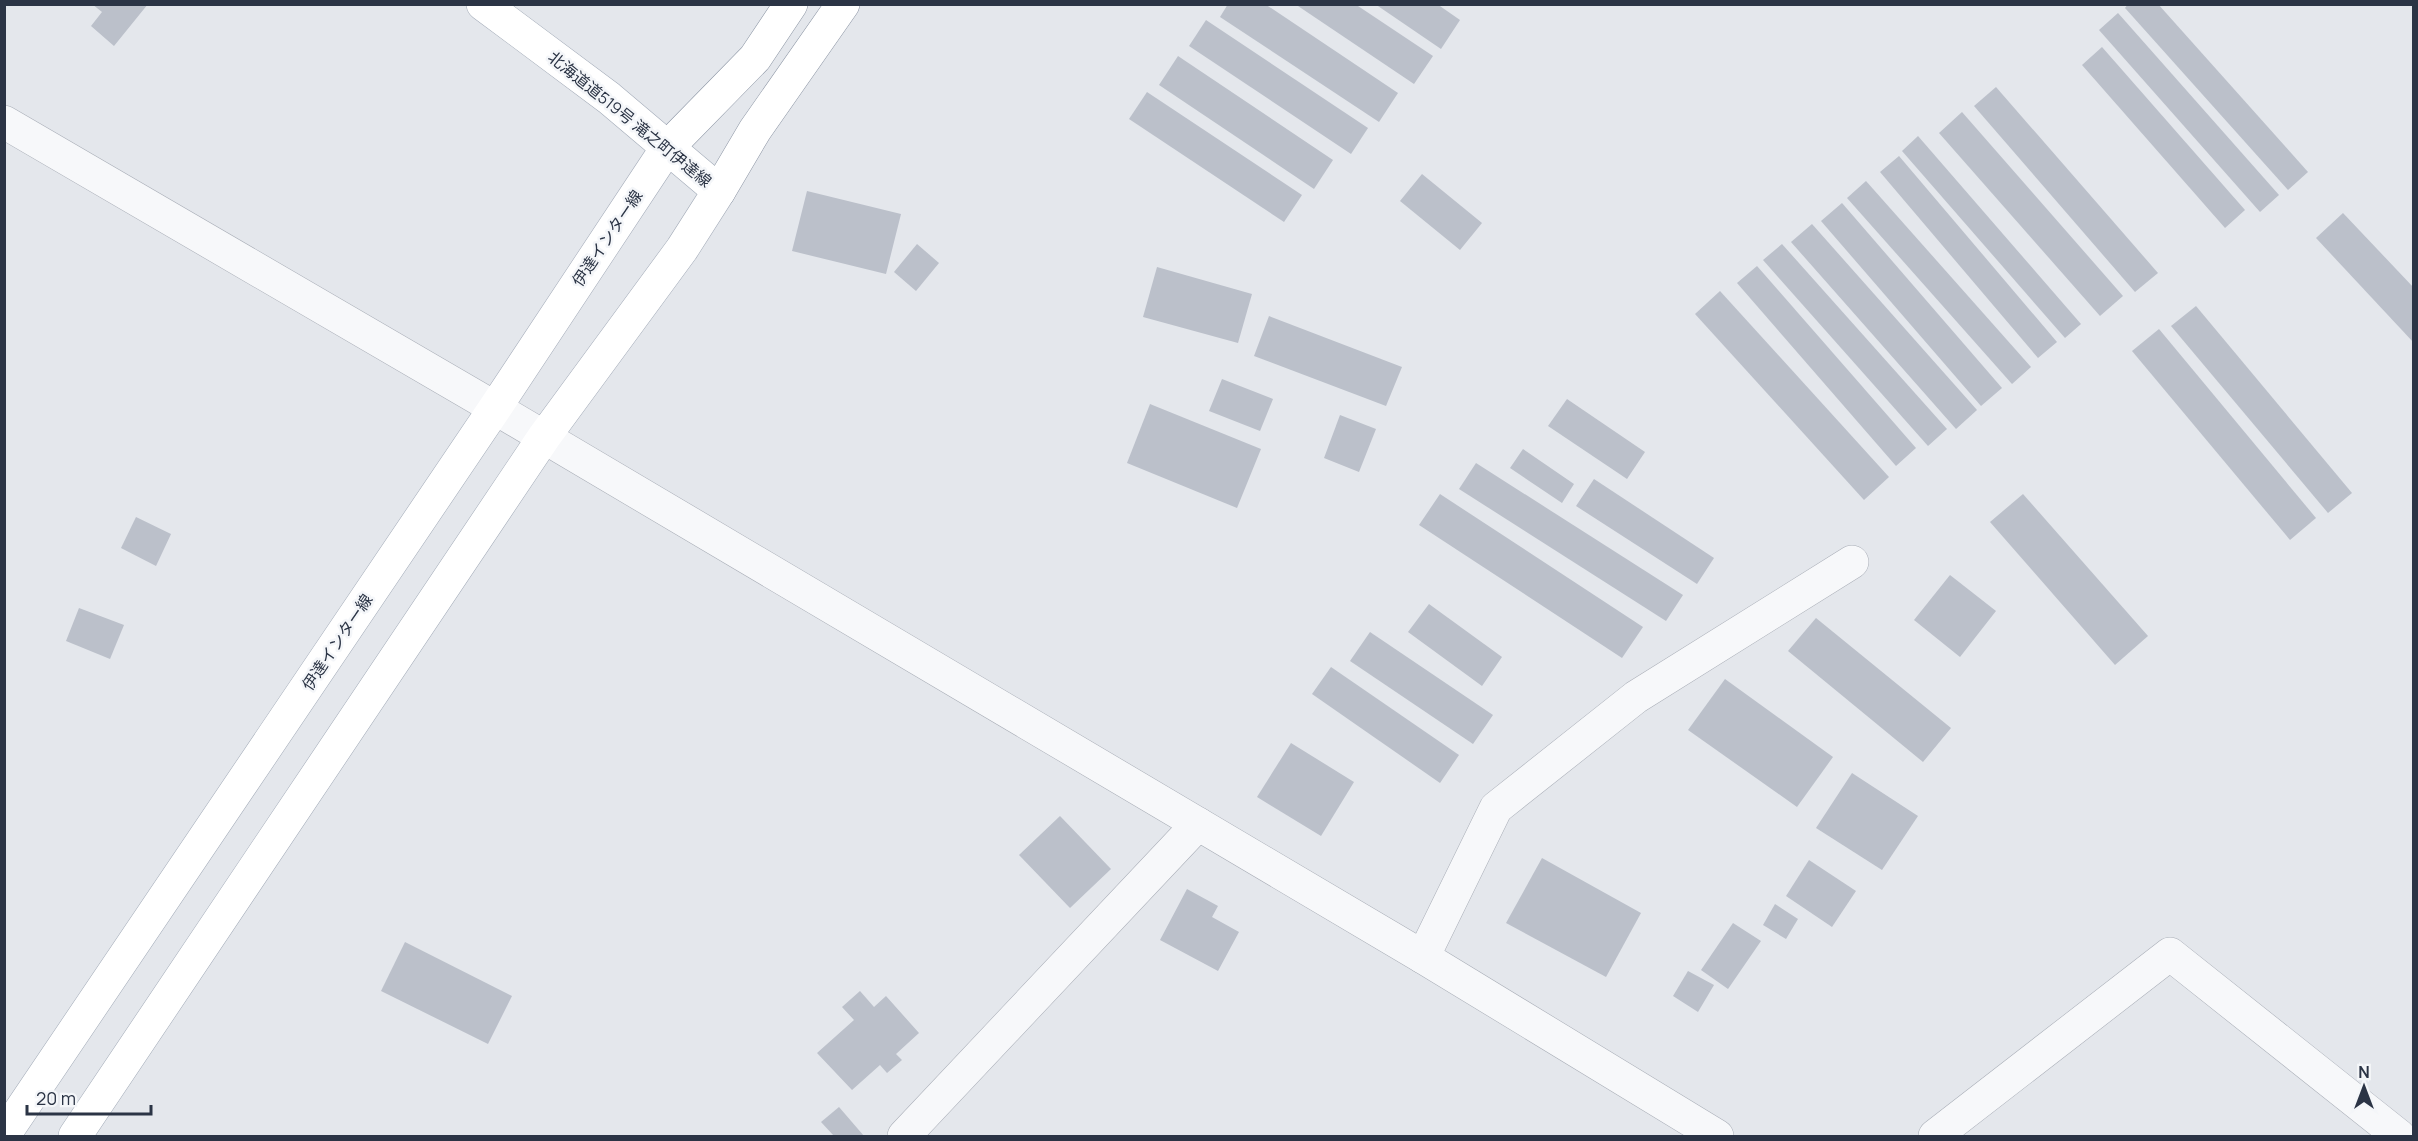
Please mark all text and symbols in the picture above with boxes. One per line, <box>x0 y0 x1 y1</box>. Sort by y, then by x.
street label: 北海道道519号 滝之町伊達線 <box>544 46 716 192</box>
street label: 伊達インター線 <box>567 185 647 291</box>
street label: 伊達インター線 <box>297 589 377 695</box>
north arrow <box>2334 1057 2394 1117</box>
text: N <box>2358 1061 2370 1083</box>
scale bar <box>27 1078 152 1116</box>
text: 20 m <box>36 1086 76 1110</box>

